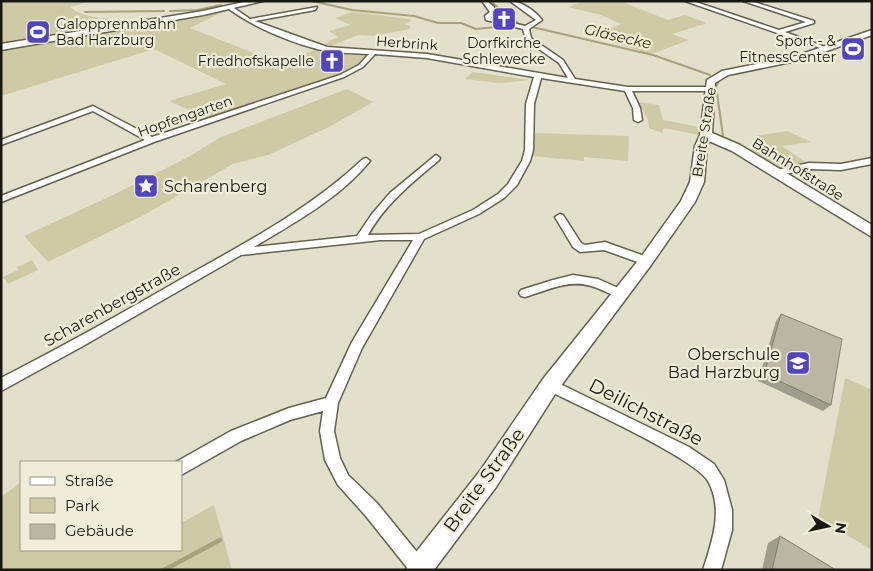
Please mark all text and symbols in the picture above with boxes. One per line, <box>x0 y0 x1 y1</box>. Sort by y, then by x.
church icon: Dorfkirche Schlewecke <box>491 6 517 32</box>
place label: Galopprennbahn Bad Harzburg <box>56 15 176 49</box>
sports icon: Galopprennbahn Bad Harzburg <box>25 19 51 45</box>
water label: Gläsecke <box>583 19 653 53</box>
street label: Herbrink <box>375 32 439 54</box>
place label: Sport - & FitnessCenter <box>739 32 837 66</box>
place label: Dorfkirche Schlewecke <box>463 34 545 68</box>
sports icon: Sport - & FitnessCenter <box>840 36 866 62</box>
church icon: Friedhofskapelle <box>319 48 345 74</box>
place label: Friedhofskapelle <box>198 52 314 70</box>
street label: Breite Straße <box>688 86 720 178</box>
street label: Hopfengarten <box>135 91 235 141</box>
street label: Bahnhofstraße <box>749 134 847 204</box>
place icon: Scharenberg <box>133 173 159 199</box>
place label: Scharenberg <box>164 177 267 196</box>
street label: Scharenbergstraße <box>40 260 184 350</box>
place label: Oberschule Bad Harzburg <box>668 345 780 382</box>
school or university icon: Oberschule Bad Harzburg <box>785 350 811 376</box>
street label: Deilichstraße <box>585 373 707 451</box>
street label: Breite Straße <box>438 423 530 537</box>
legend <box>20 461 182 551</box>
text: Straße <box>65 471 114 490</box>
text: Park <box>65 496 99 515</box>
north arrow <box>803 501 853 551</box>
text: Gebäude <box>65 521 134 540</box>
text: N <box>831 521 851 535</box>

